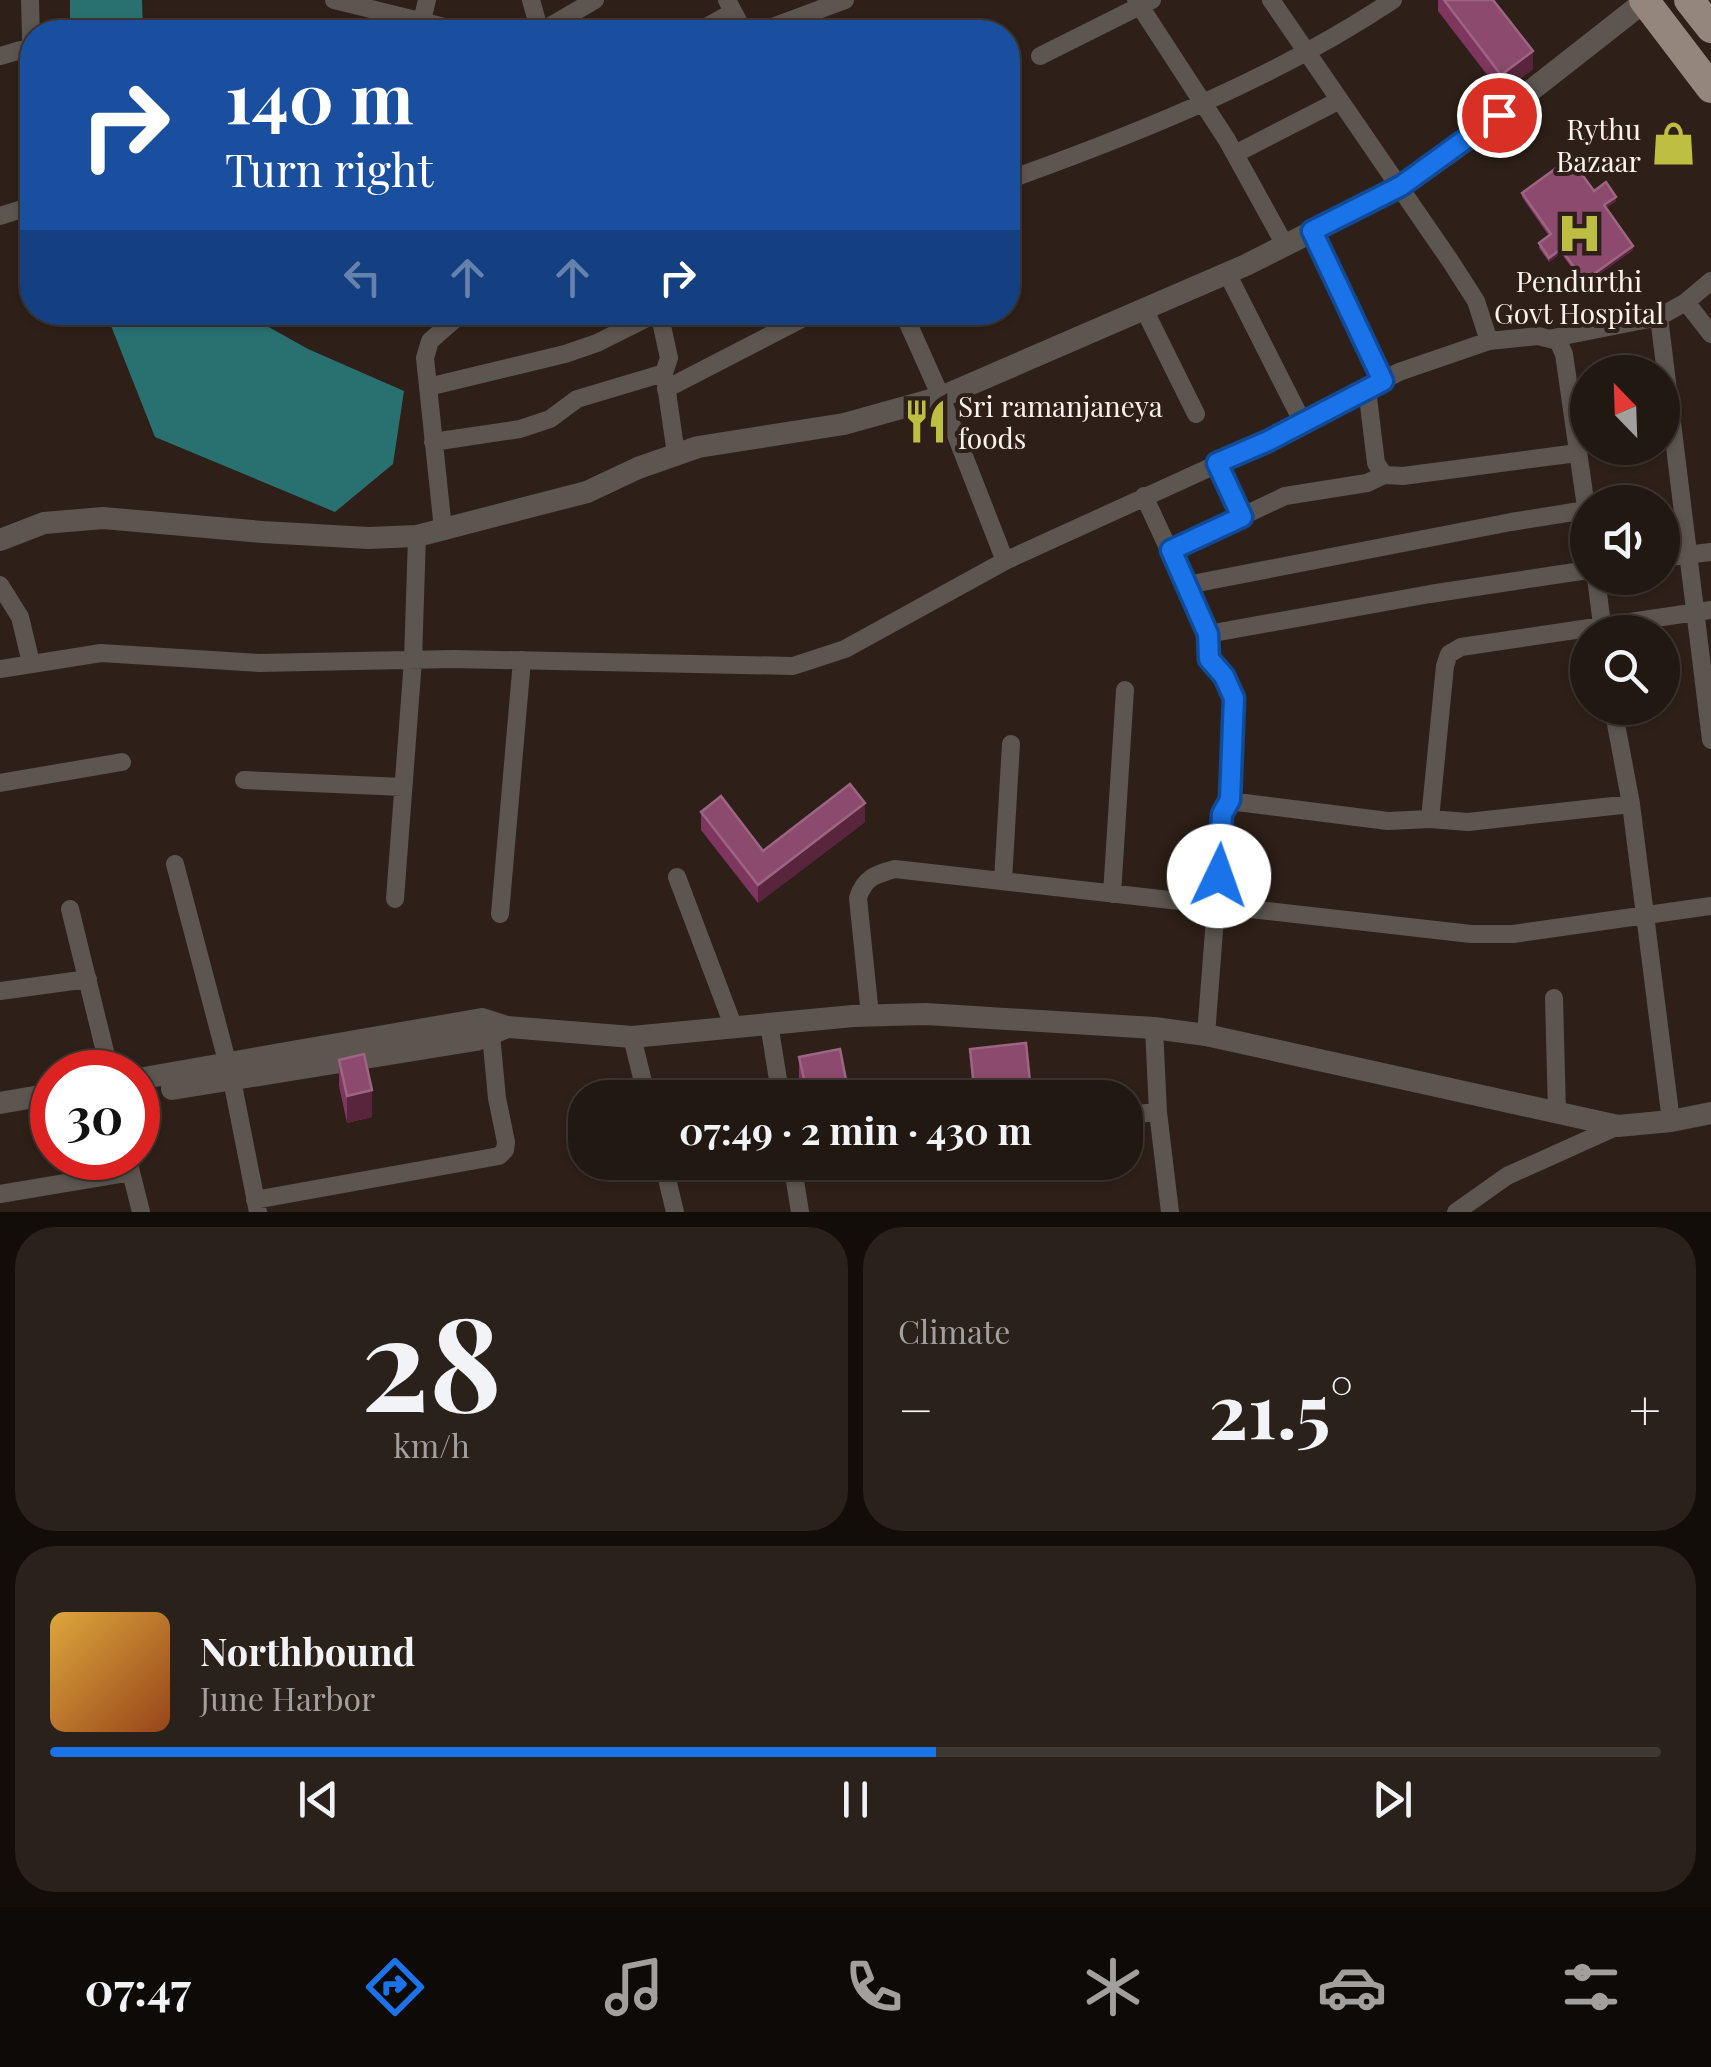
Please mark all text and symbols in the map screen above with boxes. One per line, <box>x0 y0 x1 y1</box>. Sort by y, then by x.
text: 140 m <box>225 48 414 142</box>
icon: right <box>60 60 190 190</box>
pin <box>1457 73 1542 158</box>
icon: arrive <box>1472 88 1527 143</box>
place label: Rythu Bazaar <box>1556 110 1642 179</box>
shop icon: Rythu Bazaar <box>1650 120 1698 168</box>
text: Turn right <box>225 138 433 198</box>
hospital icon: Pendurthi Govt Hospital <box>1555 210 1603 258</box>
icon: left <box>335 250 390 305</box>
icon: ahead <box>440 250 495 305</box>
icon: ahead <box>545 250 600 305</box>
icon: right <box>650 250 705 305</box>
place label: Pendurthi Govt Hospital <box>1494 262 1664 331</box>
north arrow <box>1570 355 1680 465</box>
map controls <box>1570 355 1680 725</box>
place label: Sri ramanjaneya foods <box>958 387 1163 456</box>
restaurant icon: Sri ramanjaneya foods <box>901 397 949 445</box>
button: sound <box>1570 485 1680 595</box>
button: search <box>1570 615 1680 725</box>
position arrow <box>1167 824 1271 928</box>
speed limit sign: 30 <box>30 1050 160 1180</box>
text: 07:49 · 2 min · 430 m <box>679 1104 1032 1155</box>
text: 28 <box>361 1271 502 1445</box>
text: Climate <box>898 1309 1010 1352</box>
text: 21.5° <box>1209 1358 1353 1458</box>
text: − <box>898 1371 934 1445</box>
text: + <box>1629 1371 1661 1445</box>
text: km/h <box>393 1423 470 1466</box>
text: Northbound <box>200 1625 415 1676</box>
text: June Harbor <box>200 1676 375 1719</box>
icon: previous <box>291 1772 346 1827</box>
icon: pause <box>828 1772 883 1827</box>
icon: next <box>1365 1772 1420 1827</box>
icon: directions <box>360 1952 430 2022</box>
icon: music <box>599 1952 669 2022</box>
icon: phone <box>839 1952 909 2022</box>
icon: climate <box>1078 1952 1148 2022</box>
icon: car <box>1317 1952 1387 2022</box>
icon: filters <box>1556 1952 1626 2022</box>
text: 07:47 <box>85 1957 191 2017</box>

